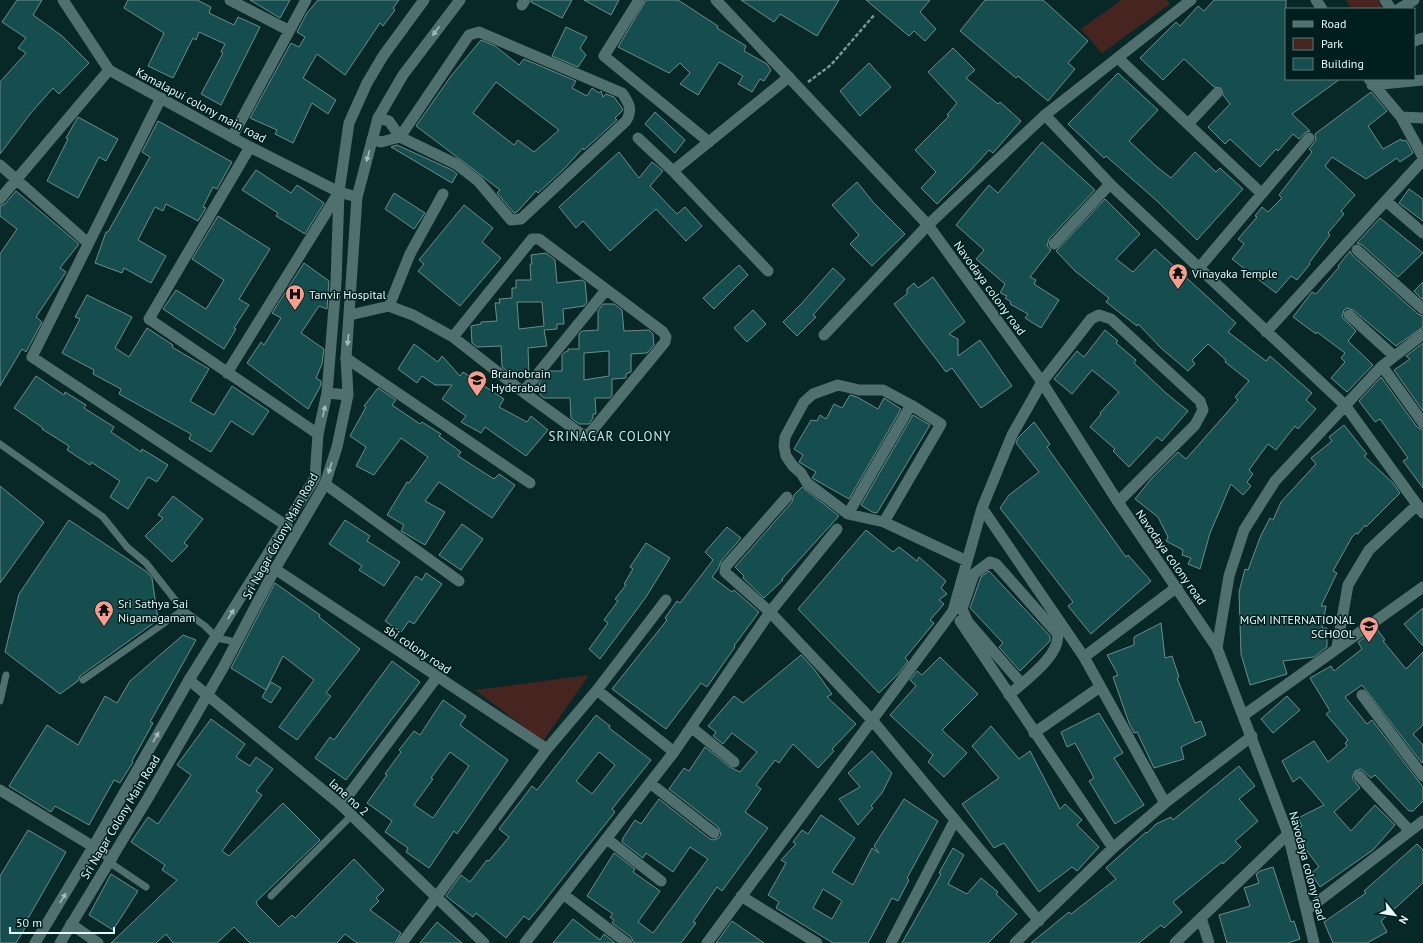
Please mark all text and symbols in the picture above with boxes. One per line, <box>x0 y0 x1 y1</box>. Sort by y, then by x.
legend <box>1285 8 1415 80</box>
text: Road <box>1321 16 1346 31</box>
one-way arrow <box>432 26 440 37</box>
text: Park <box>1321 36 1343 51</box>
text: Building <box>1321 56 1364 71</box>
street label: Kamalapui colony main road <box>133 64 269 146</box>
one-way arrow <box>365 150 371 162</box>
street label: Navodaya colony road <box>951 238 1029 338</box>
temple icon: Vinayaka Temple <box>1167 262 1189 290</box>
place label: Vinayaka Temple <box>1191 266 1278 281</box>
hospital icon: Tanvir Hospital <box>284 283 306 311</box>
place label: Tanvir Hospital <box>309 287 386 302</box>
one-way arrow <box>344 334 351 346</box>
place label: Brainobrain Hyderabad <box>491 366 551 395</box>
school or university icon: Brainobrain Hyderabad <box>466 369 488 397</box>
one-way arrow <box>321 405 327 417</box>
district label: SRINAGAR COLONY <box>549 428 671 445</box>
one-way arrow <box>327 462 333 474</box>
street label: Sri Nagar Colony Main Road <box>239 470 321 602</box>
street label: Navodaya colony road <box>1133 507 1209 607</box>
place label: Sri Sathya Sai Nigamagamam <box>118 596 195 625</box>
temple icon: Sri Sathya Sai Nigamagamam <box>93 599 115 627</box>
one-way arrow <box>228 608 235 620</box>
place label: MGM INTERNATIONAL SCHOOL <box>1240 612 1355 641</box>
school or university icon: MGM INTERNATIONAL SCHOOL <box>1358 615 1380 643</box>
street label: sbi colony road <box>382 621 454 677</box>
one-way arrow <box>153 731 160 743</box>
street label: Sri Nagar Colony Main Road <box>77 752 163 882</box>
street label: lane no 2 <box>326 775 372 819</box>
street label: Navodaya colony road <box>1286 810 1330 922</box>
one-way arrow <box>59 892 66 904</box>
north arrow <box>1375 895 1415 935</box>
scale bar <box>10 909 114 935</box>
text: N <box>1396 913 1412 927</box>
text: 50 m <box>16 915 42 930</box>

